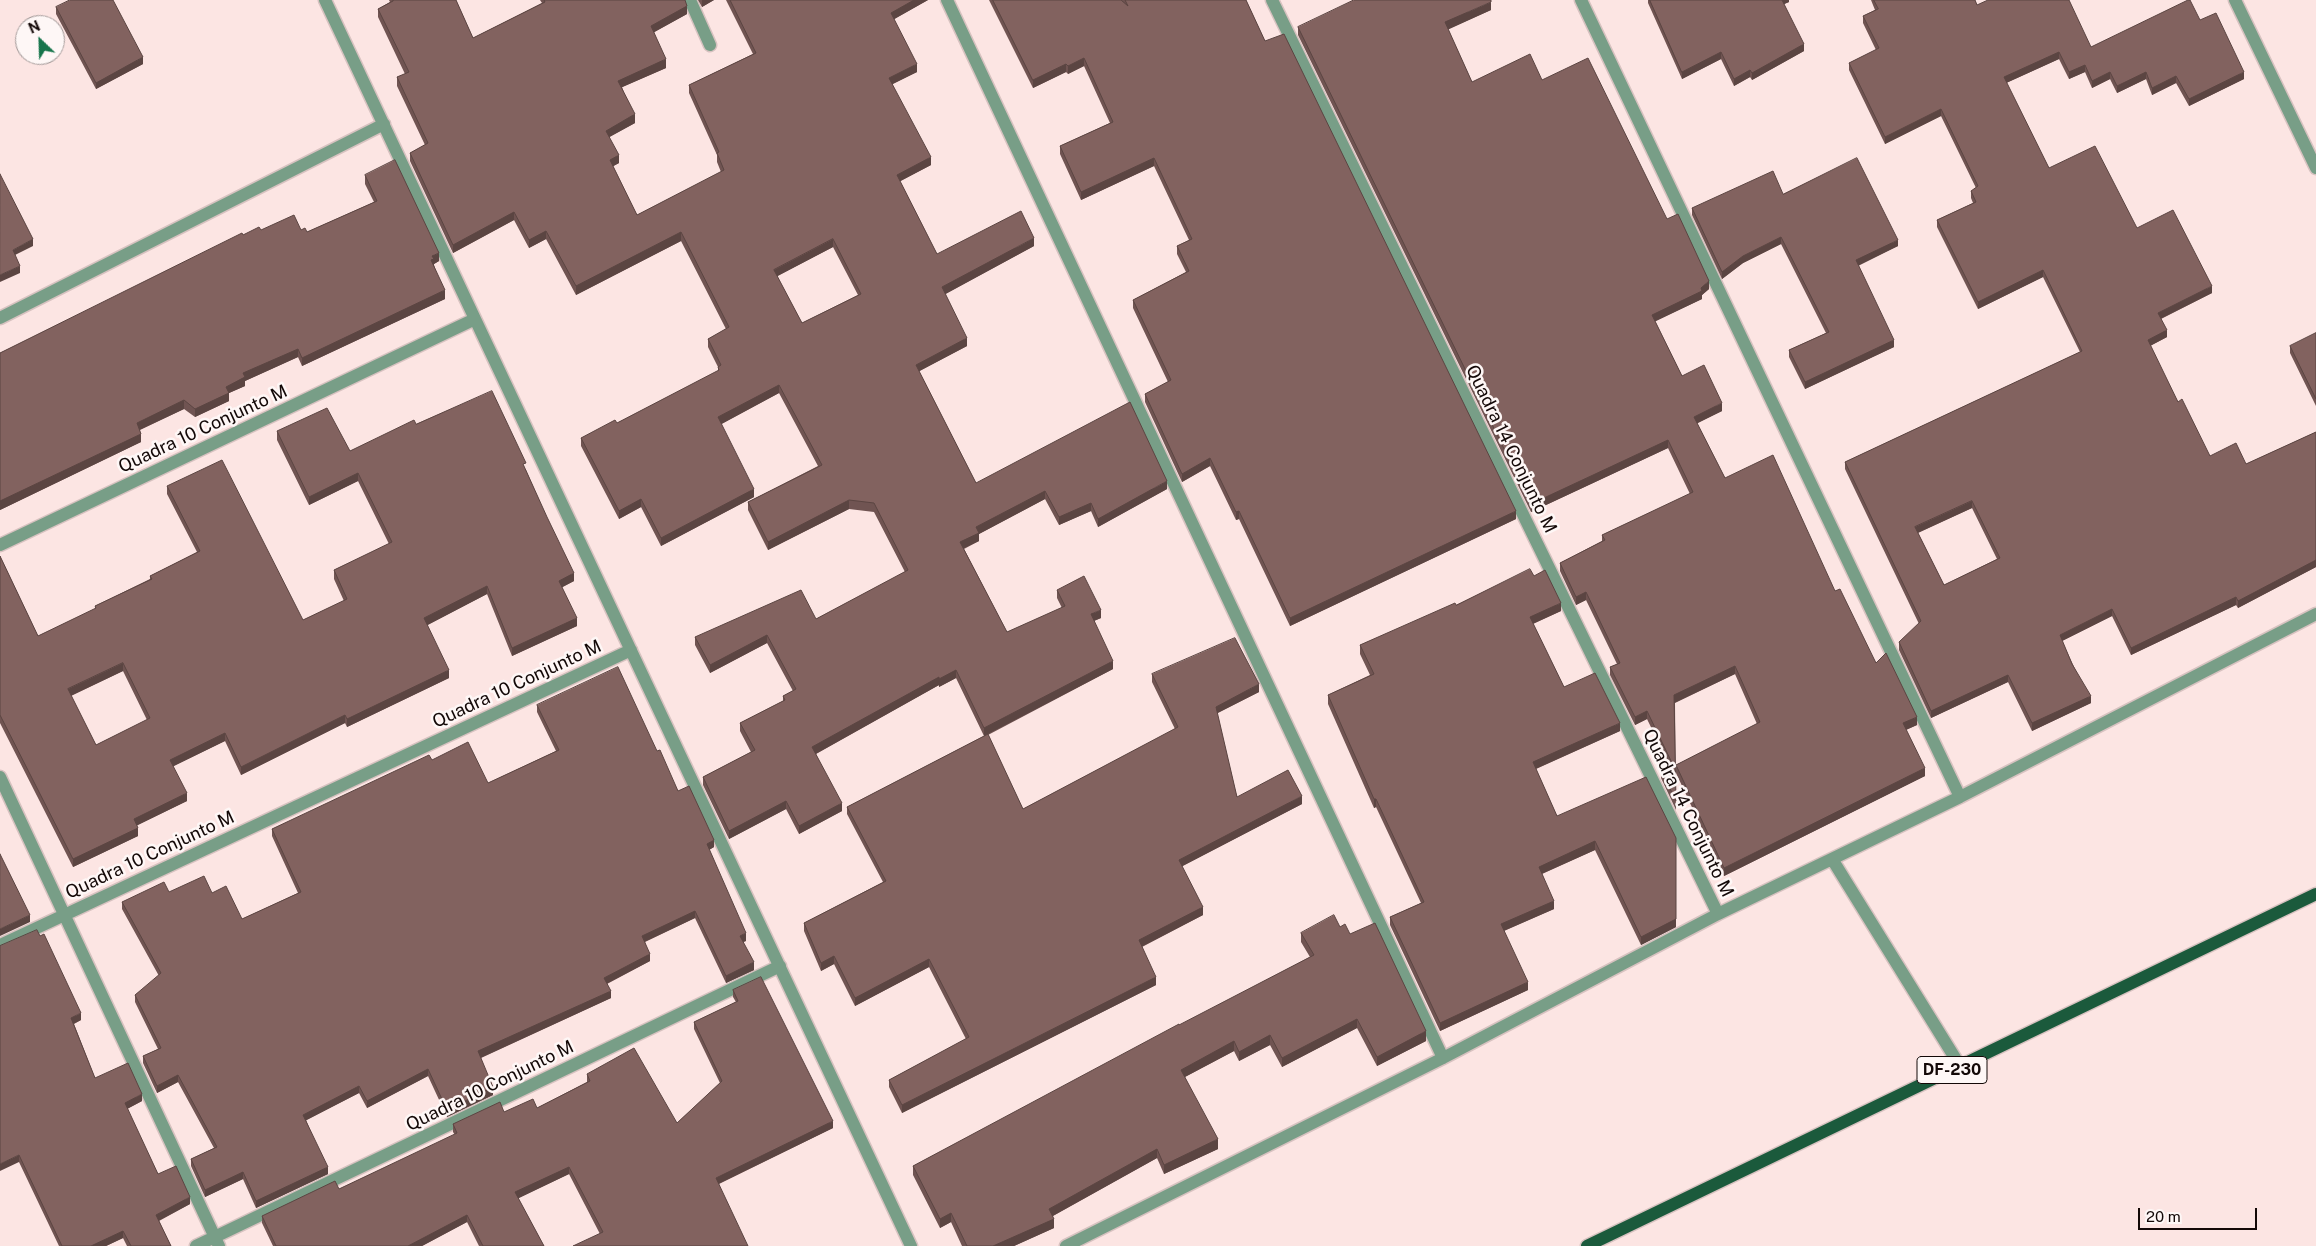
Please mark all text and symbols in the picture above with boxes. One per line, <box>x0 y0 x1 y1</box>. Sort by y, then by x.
north arrow <box>15 15 65 65</box>
text: N <box>26 18 43 37</box>
street label: Quadra 14 Conjunto M <box>1461 361 1561 537</box>
street label: Quadra 10 Conjunto M <box>115 380 291 478</box>
street label: Quadra 10 Conjunto M <box>429 635 605 733</box>
street label: Quadra 14 Conjunto M <box>1638 725 1738 901</box>
street label: Quadra 10 Conjunto M <box>62 806 238 904</box>
street label: Quadra 10 Conjunto M <box>403 1036 577 1136</box>
road number: DF-230 <box>1917 1056 1987 1084</box>
scale bar <box>2141 1198 2260 1230</box>
text: 20 m <box>2146 1208 2181 1225</box>

